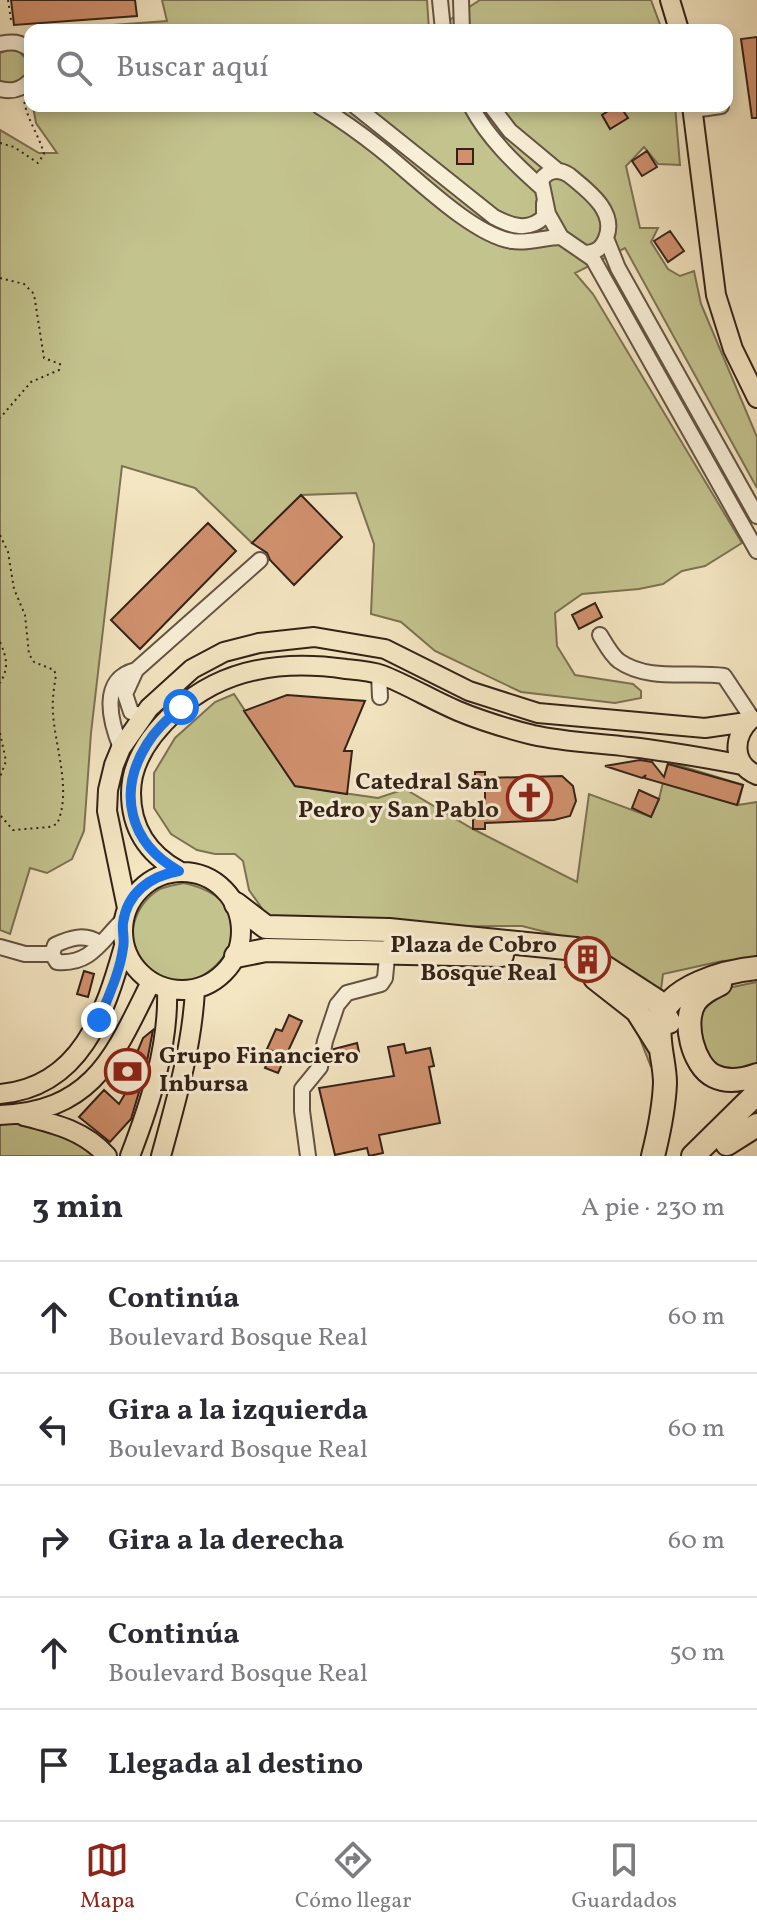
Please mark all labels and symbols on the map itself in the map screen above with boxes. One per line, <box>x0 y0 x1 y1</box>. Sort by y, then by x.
route start <box>163 689 199 725</box>
place label: Catedral San Pedro y San Pablo <box>298 766 499 828</box>
church icon: Catedral San Pedro y San Pablo <box>506 773 554 821</box>
place label: Plaza de Cobro Bosque Real <box>390 929 557 991</box>
building icon: Plaza de Cobro Bosque Real <box>564 936 612 984</box>
route end <box>81 1002 117 1038</box>
place label: Grupo Financiero Inbursa <box>159 1040 359 1102</box>
bank icon: Grupo Financiero Inbursa <box>104 1047 152 1095</box>

